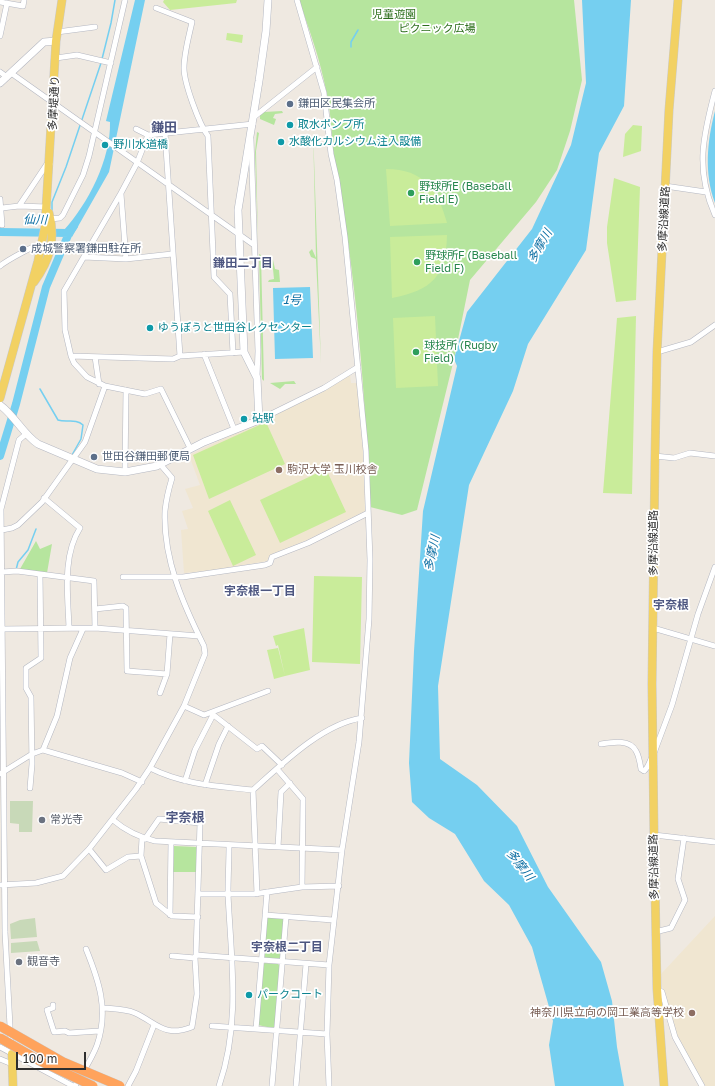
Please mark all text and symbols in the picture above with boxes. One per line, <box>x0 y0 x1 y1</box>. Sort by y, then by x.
park label: 児童遊園 <box>372 8 416 22</box>
park label: ピクニック広場 <box>399 22 475 36</box>
street label: 多摩堤通り <box>46 75 62 131</box>
place label: 鎌田区民集会所 <box>298 97 375 111</box>
marker: 鎌田区民集会所 <box>285 99 295 109</box>
place label: 取水ポンプ所 <box>298 118 364 132</box>
district label: 鎌田 <box>151 120 177 136</box>
marker: 取水ポンプ所 <box>285 120 295 130</box>
place label: 水酸化カルシウム注入設備 <box>289 135 421 149</box>
marker: 水酸化カルシウム注入設備 <box>276 137 286 147</box>
place label: 野川水道橋 <box>113 138 168 152</box>
marker: 野川水道橋 <box>100 140 110 150</box>
place label: 野球所E (Baseball Field E) <box>419 180 511 206</box>
street label: 多摩沿線道路 <box>656 186 672 252</box>
marker: 野球所E (Baseball Field E) <box>406 188 416 198</box>
water label: 仙川 <box>23 213 47 227</box>
water label: 多摩川 <box>525 227 555 265</box>
place label: 成城警察署鎌田駐在所 <box>31 242 141 256</box>
marker: 成城警察署鎌田駐在所 <box>18 244 28 254</box>
place label: 野球所F (Baseball Field F) <box>425 249 517 275</box>
district label: 鎌田二丁目 <box>213 256 273 270</box>
marker: 野球所F (Baseball Field F) <box>412 257 422 267</box>
water label: 1号 <box>283 293 301 307</box>
place label: ゆうぽうと世田谷レクセンター <box>158 321 312 335</box>
marker: ゆうぽうと世田谷レクセンター <box>145 323 155 333</box>
place label: 球技所 (Rugby Field) <box>424 339 497 365</box>
marker: 球技所 (Rugby Field) <box>411 347 421 357</box>
place label: 砧駅 <box>252 412 274 426</box>
marker: 砧駅 <box>239 414 249 424</box>
place label: 世田谷鎌田郵便局 <box>102 450 190 464</box>
marker: 世田谷鎌田郵便局 <box>89 452 99 462</box>
place label: 駒沢大学 玉川校舎 <box>287 463 378 477</box>
marker: 駒沢大学 玉川校舎 <box>274 465 284 475</box>
street label: 多摩沿線道路 <box>647 510 661 576</box>
water label: 多摩川 <box>421 534 443 572</box>
district label: 宇奈根一丁目 <box>224 584 296 598</box>
district label: 宇奈根 <box>653 598 689 612</box>
district label: 宇奈根 <box>166 810 204 826</box>
place label: 常光寺 <box>50 813 83 827</box>
marker: 常光寺 <box>37 815 47 825</box>
street label: 多摩沿線道路 <box>647 834 661 900</box>
water label: 多摩川 <box>503 846 537 884</box>
district label: 宇奈根二丁目 <box>251 940 323 954</box>
place label: 観音寺 <box>27 955 60 969</box>
marker: 観音寺 <box>14 957 24 967</box>
place label: パークコート <box>257 988 323 1002</box>
marker: パークコート <box>244 990 254 1000</box>
place label: 神奈川県立向の岡工業高等学校 <box>530 1006 684 1020</box>
marker: 神奈川県立向の岡工業高等学校 <box>687 1008 697 1018</box>
scale bar <box>18 1044 88 1070</box>
text: 100 m <box>23 1051 57 1066</box>

